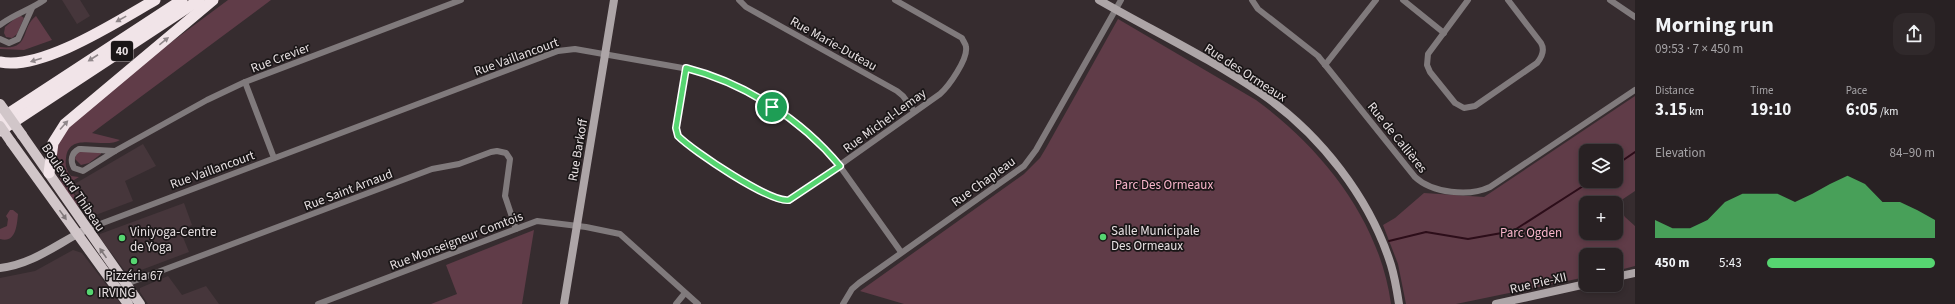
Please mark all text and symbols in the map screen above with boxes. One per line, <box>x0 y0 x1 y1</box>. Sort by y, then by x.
text: Morning run <box>1655 9 1774 41</box>
street label: Rue Marie-Duteau <box>787 12 880 75</box>
button: share <box>1893 13 1935 55</box>
one-way arrow <box>115 16 127 22</box>
street label: Rue Vaillancourt <box>472 33 562 81</box>
one-way arrow <box>158 37 169 45</box>
street label: Rue Crevier <box>248 38 313 77</box>
street label: Rue des Ormeaux <box>1201 39 1290 106</box>
text: 09:53 · 7 × 450 m <box>1655 40 1743 58</box>
road number: 40 <box>111 41 133 61</box>
one-way arrow <box>88 54 98 62</box>
one-way arrow <box>30 57 42 63</box>
text: Distance <box>1655 83 1694 98</box>
text: Time <box>1750 83 1774 98</box>
text: Pace <box>1846 83 1867 98</box>
street label: Rue Michel-Lemay <box>839 84 930 157</box>
pin <box>755 90 789 124</box>
icon: arrive <box>761 96 783 118</box>
street label: Rue de Callières <box>1363 98 1432 177</box>
text: 3.15 <box>1655 98 1687 122</box>
text: 19:10 <box>1750 98 1791 122</box>
text: 6:05 <box>1846 98 1878 122</box>
text: km <box>1687 104 1704 119</box>
text: /km <box>1878 104 1898 119</box>
street label: Rue Barkoff <box>564 117 592 183</box>
one-way arrow <box>60 120 69 130</box>
street label: Boulevard Thibeau <box>37 140 109 235</box>
map controls <box>1579 144 1623 292</box>
button: layers <box>1579 144 1623 188</box>
text: Elevation <box>1655 144 1706 162</box>
text: 84–90 m <box>1890 144 1935 162</box>
street label: Rue Vaillancourt <box>168 146 258 194</box>
street label: Rue Chapleau <box>948 152 1019 211</box>
street label: Rue Saint Arnaud <box>301 165 395 215</box>
park label: Parc Des Ormeaux <box>1115 176 1213 194</box>
button: + <box>1579 196 1623 240</box>
street label: Rue Monseigneur Comtois <box>387 207 526 275</box>
one-way arrow <box>59 209 68 220</box>
place label: Salle Municipale Des Ormeaux <box>1111 222 1199 255</box>
place label: Viniyoga-Centre de Yoga <box>130 223 216 256</box>
park label: Parc Ogden <box>1500 224 1562 242</box>
marker: Salle Municipale Des Ormeaux <box>1098 232 1108 242</box>
marker: Viniyoga-Centre de Yoga <box>117 233 127 243</box>
one-way arrow <box>99 248 107 258</box>
button: − <box>1579 248 1623 292</box>
text: 450 m <box>1655 254 1689 272</box>
text: 5:43 <box>1719 254 1742 272</box>
marker: Pizzéria 67 <box>129 256 139 266</box>
place label: Pizzéria 67 <box>105 267 163 285</box>
street label: Rue Pie-XII <box>1508 268 1568 298</box>
place label: IRVING <box>98 284 135 302</box>
marker: IRVING <box>85 287 95 297</box>

